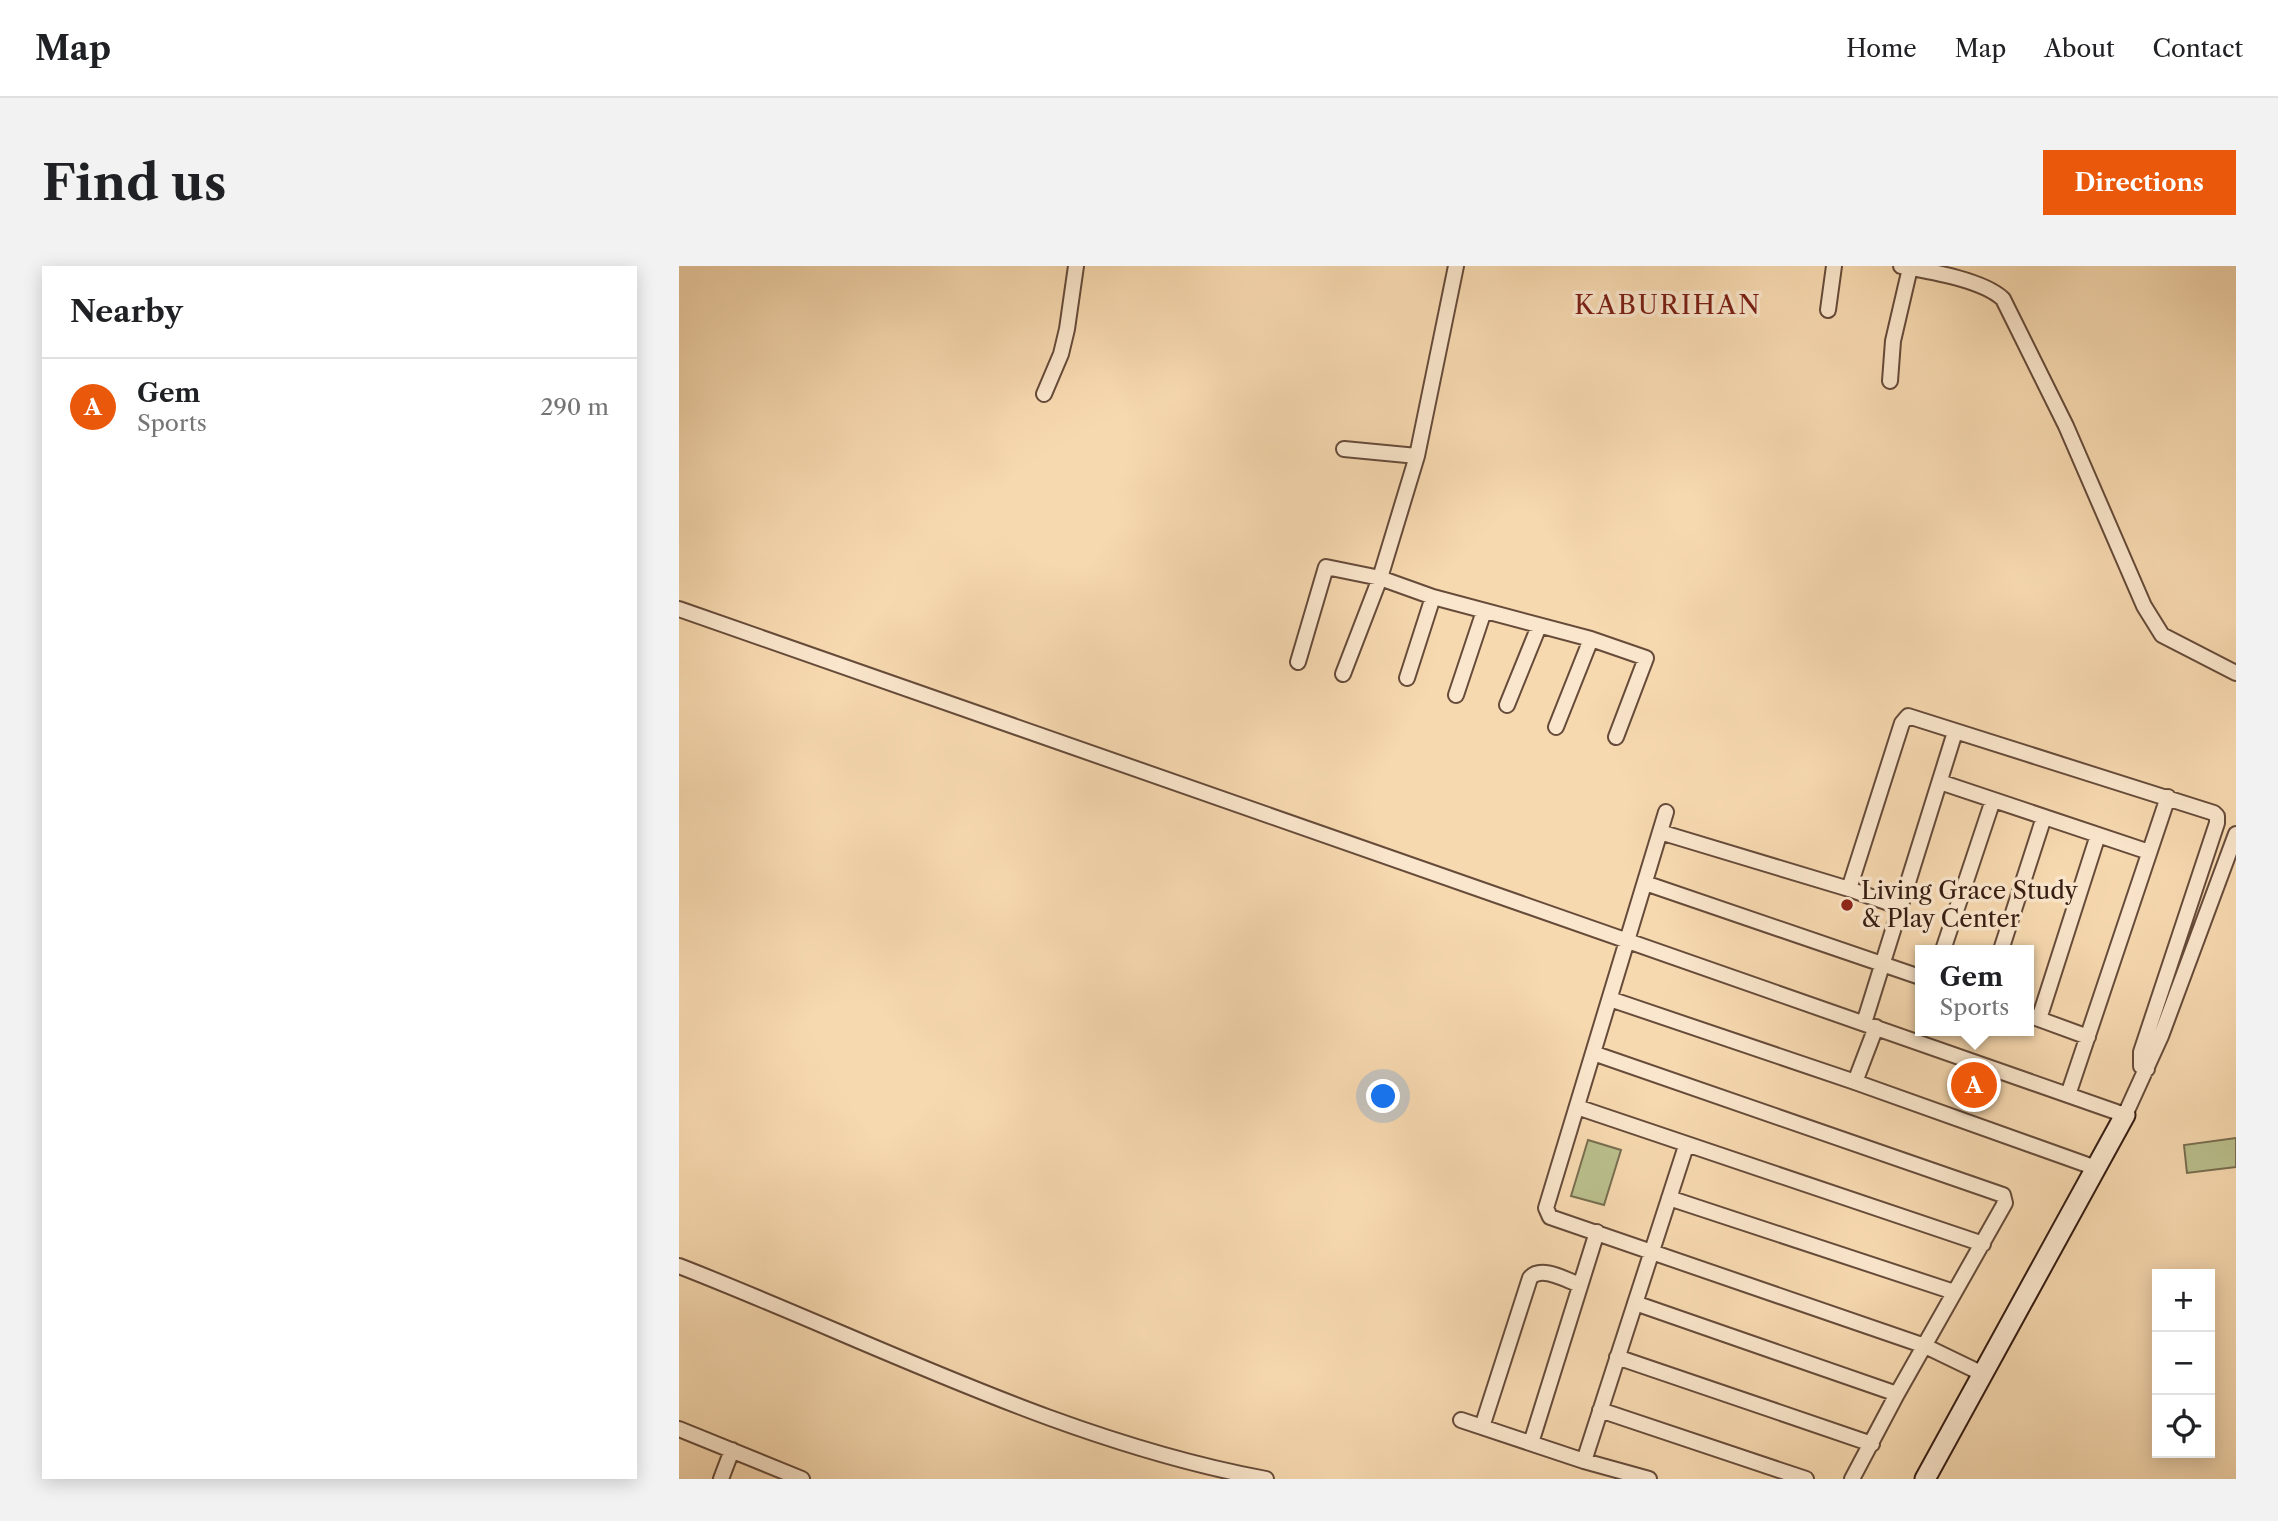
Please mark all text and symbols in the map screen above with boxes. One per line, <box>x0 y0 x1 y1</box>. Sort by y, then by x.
text: Map <box>35 28 111 69</box>
text: Home <box>1846 34 1917 63</box>
text: Map <box>1955 34 2006 63</box>
text: About <box>2044 34 2115 63</box>
text: Contact <box>2153 34 2243 63</box>
button: Directions <box>2043 150 2236 215</box>
text: Find us <box>42 152 226 213</box>
district label: KABURIHAN <box>1574 289 1762 321</box>
text: Nearby <box>70 293 183 330</box>
text: Gem <box>137 377 200 409</box>
text: A <box>84 393 102 421</box>
text: 290 m <box>540 393 609 421</box>
text: Sports <box>137 409 207 437</box>
place label: Living Grace Study & Play Center <box>1861 876 2079 933</box>
marker: Living Grace Study & Play Center <box>1839 897 1855 913</box>
popup <box>1915 945 2034 1036</box>
text: Gem <box>1940 961 2003 993</box>
text: Sports <box>1940 993 2009 1021</box>
pin: A <box>1951 1059 1997 1111</box>
your location <box>1366 1079 1400 1113</box>
map controls <box>2152 1269 2215 1458</box>
button: + <box>2152 1269 2215 1332</box>
button: − <box>2152 1332 2215 1395</box>
button: locate <box>2152 1395 2215 1458</box>

